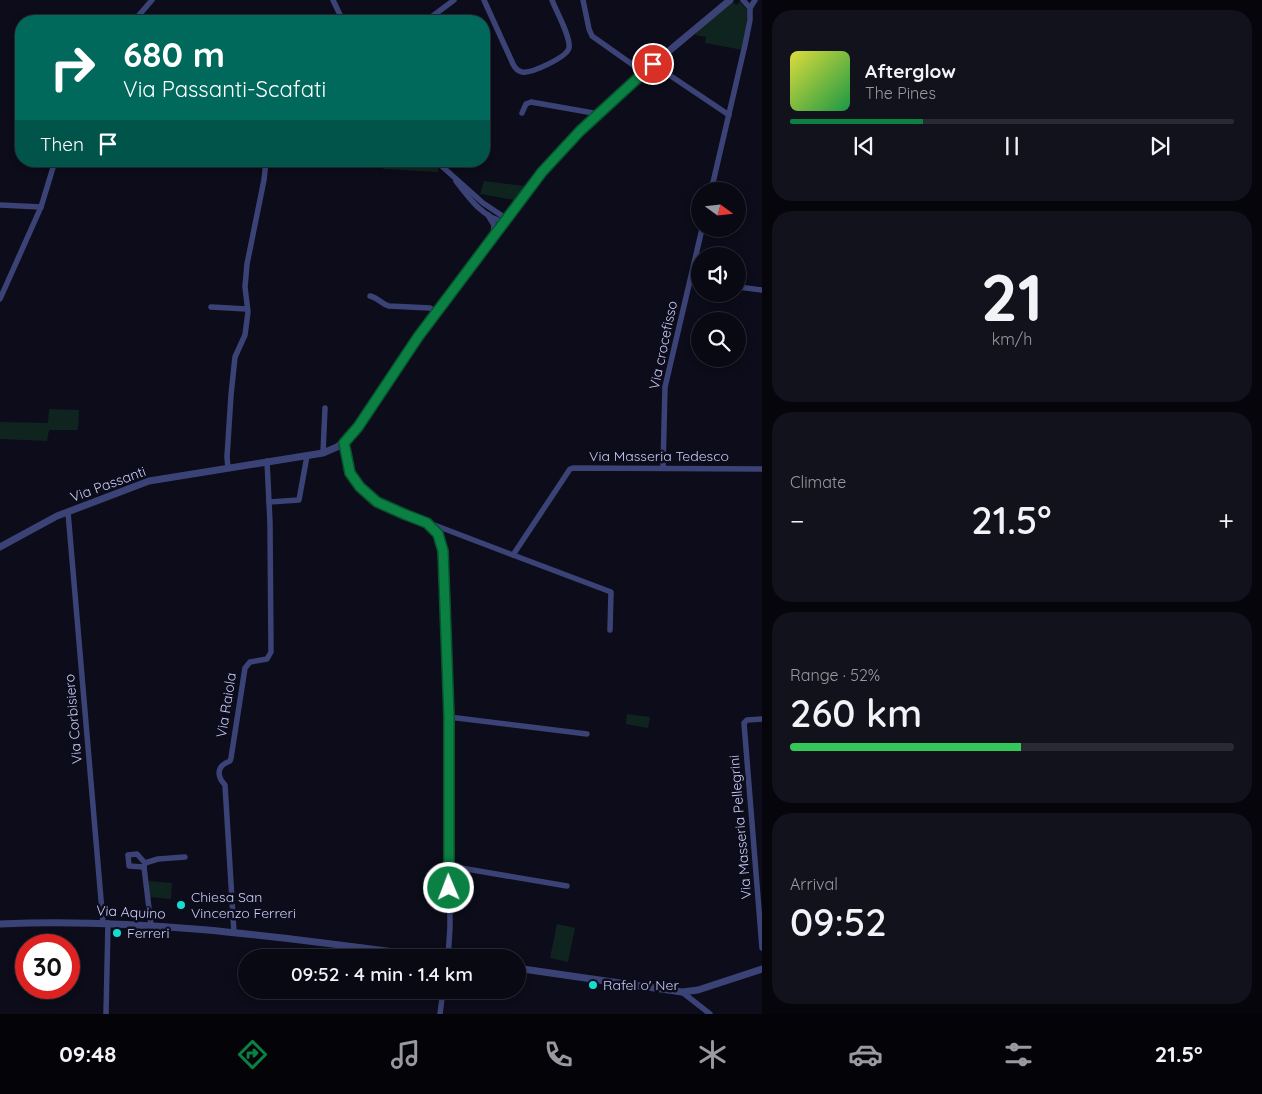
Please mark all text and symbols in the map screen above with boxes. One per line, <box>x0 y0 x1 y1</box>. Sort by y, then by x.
text: 680 m <box>123 32 225 76</box>
icon: right <box>40 35 105 100</box>
pin <box>632 43 674 85</box>
icon: arrive <box>639 50 667 78</box>
text: Afterglow <box>865 59 956 83</box>
text: Via Passanti-Scafati <box>123 75 326 103</box>
text: The Pines <box>865 83 936 103</box>
icon: arrive <box>94 130 122 158</box>
text: Then <box>40 132 84 156</box>
icon: previous <box>850 132 878 160</box>
icon: pause <box>998 132 1026 160</box>
icon: next <box>1146 132 1174 160</box>
north arrow <box>691 182 746 238</box>
map controls <box>691 182 746 367</box>
button: sound <box>691 247 746 302</box>
text: 21 <box>981 256 1043 337</box>
street label: Via crocefisso <box>645 299 681 391</box>
button: search <box>691 312 746 367</box>
text: km/h <box>992 329 1032 349</box>
street label: Via Masseria Tedesco <box>589 447 729 465</box>
street label: Via Passanti <box>68 462 148 506</box>
text: Climate <box>790 472 846 492</box>
text: 21.5° <box>971 496 1052 544</box>
text: − <box>790 503 805 538</box>
text: + <box>1218 503 1234 538</box>
text: Range · 52% <box>790 665 880 685</box>
street label: Via Raiola <box>212 671 240 739</box>
street label: Via Corbisiero <box>60 673 86 765</box>
text: 260 km <box>790 689 922 737</box>
street label: Via Masseria Pellegrini <box>725 754 755 900</box>
position arrow <box>422 861 474 913</box>
text: Arrival <box>790 874 838 894</box>
place label: Chiesa San Vincenzo Ferreri <box>191 888 296 922</box>
text: 09:52 <box>790 898 887 946</box>
marker: Chiesa San Vincenzo Ferreri <box>175 899 187 911</box>
street label: Via Aquino <box>96 901 166 923</box>
place label: Ferreri <box>127 924 169 942</box>
marker: Ferreri <box>111 927 123 939</box>
speed limit sign: 30 <box>15 934 80 999</box>
text: 09:52 · 4 min · 1.4 km <box>291 962 473 986</box>
place label: Rafel o' Ner <box>603 976 679 994</box>
marker: Rafel o' Ner <box>587 979 599 991</box>
icon: directions <box>235 1037 270 1072</box>
icon: music <box>388 1037 423 1072</box>
icon: phone <box>541 1037 576 1072</box>
icon: climate <box>695 1037 730 1072</box>
icon: car <box>848 1037 883 1072</box>
icon: filters <box>1001 1037 1036 1072</box>
text: 09:48 <box>59 1040 116 1068</box>
text: 21.5° <box>1155 1040 1203 1068</box>

